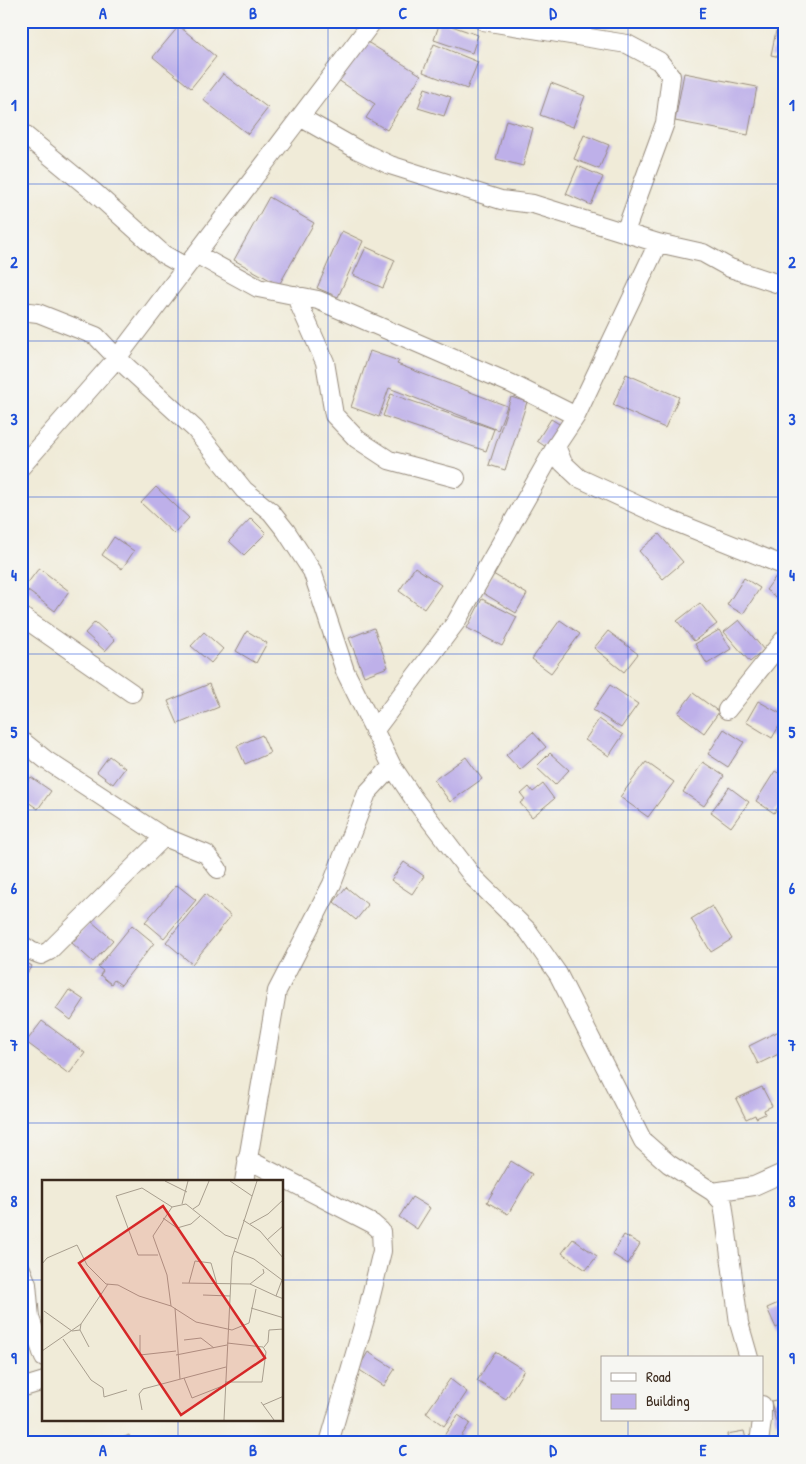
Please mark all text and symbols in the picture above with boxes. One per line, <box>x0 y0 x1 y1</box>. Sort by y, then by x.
text: A <box>99 2 107 24</box>
text: B <box>249 2 257 24</box>
text: C <box>399 2 408 24</box>
text: D <box>549 2 557 24</box>
text: E <box>699 2 707 24</box>
text: 1 <box>11 94 17 116</box>
text: 1 <box>789 94 795 116</box>
text: 2 <box>10 251 18 273</box>
text: 2 <box>788 251 796 273</box>
text: 3 <box>10 408 18 430</box>
text: 3 <box>788 408 796 430</box>
text: 4 <box>11 564 17 586</box>
text: 4 <box>789 564 795 586</box>
text: 5 <box>11 721 18 743</box>
text: 5 <box>789 721 796 743</box>
text: 6 <box>11 877 18 899</box>
text: 6 <box>789 877 796 899</box>
text: 7 <box>9 1034 18 1056</box>
text: 7 <box>787 1034 796 1056</box>
inset map <box>42 1180 284 1422</box>
text: 8 <box>11 1190 18 1212</box>
text: 8 <box>789 1190 796 1212</box>
text: 9 <box>11 1347 17 1369</box>
text: 9 <box>789 1347 795 1369</box>
legend <box>601 1356 764 1422</box>
text: Road <box>646 1366 671 1387</box>
text: Building <box>646 1390 690 1411</box>
text: A <box>99 1439 107 1461</box>
text: B <box>249 1439 257 1461</box>
text: C <box>399 1439 408 1461</box>
text: D <box>549 1439 557 1461</box>
text: E <box>699 1439 707 1461</box>

